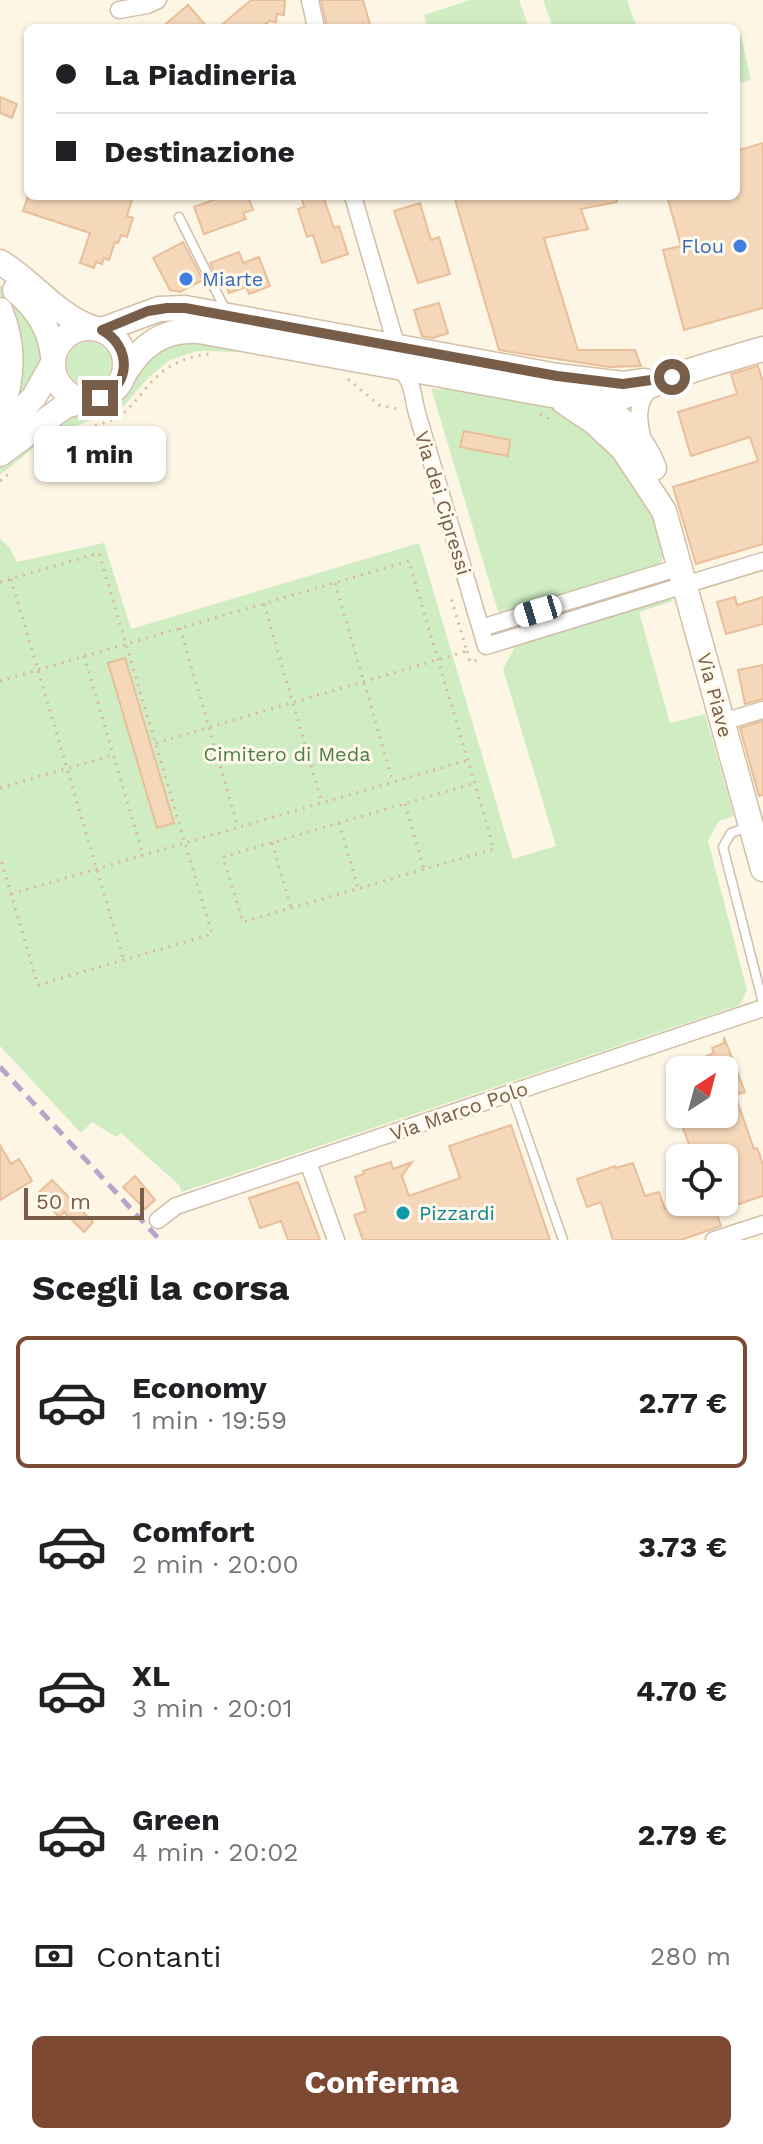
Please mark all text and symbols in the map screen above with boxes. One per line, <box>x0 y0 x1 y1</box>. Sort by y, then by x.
text: La Piadineria <box>104 57 296 92</box>
text: Destinazione <box>104 134 295 169</box>
place label: Flou <box>681 234 724 258</box>
marker: Flou <box>731 237 749 255</box>
place label: Miarte <box>202 267 263 291</box>
marker: Miarte <box>177 270 195 288</box>
route start <box>654 359 690 395</box>
route end <box>82 380 118 416</box>
callout: 1 min <box>34 426 166 482</box>
street label: Via dei Cipressi <box>410 428 476 578</box>
text: 1 min <box>67 439 133 469</box>
car <box>512 593 564 629</box>
street label: Via Piave <box>692 650 738 740</box>
park label: Cimitero di Meda <box>204 742 371 766</box>
north arrow <box>666 1056 738 1128</box>
map controls <box>666 1056 738 1216</box>
street label: Via Marco Polo <box>387 1076 531 1146</box>
button: locate <box>666 1144 738 1216</box>
scale bar <box>24 1184 144 1220</box>
text: 50 m <box>36 1189 91 1214</box>
place label: Pizzardi <box>419 1201 495 1225</box>
marker: Pizzardi <box>394 1204 412 1222</box>
text: Scegli la corsa <box>32 1267 289 1309</box>
icon: car <box>36 1366 108 1438</box>
text: Economy <box>132 1370 267 1405</box>
text: 2.77 € <box>638 1385 727 1420</box>
text: 1 min · 19:59 <box>132 1405 287 1435</box>
icon: car <box>36 1510 108 1582</box>
text: Comfort <box>132 1514 254 1549</box>
text: 3.73 € <box>638 1529 727 1564</box>
text: 2 min · 20:00 <box>132 1549 299 1579</box>
icon: car <box>36 1654 108 1726</box>
text: XL <box>132 1658 170 1693</box>
text: 4.70 € <box>636 1673 727 1708</box>
text: 3 min · 20:01 <box>132 1693 293 1723</box>
icon: car <box>36 1798 108 1870</box>
text: Green <box>132 1802 220 1837</box>
text: 2.79 € <box>637 1817 727 1852</box>
text: 4 min · 20:02 <box>132 1837 299 1867</box>
icon: cash <box>32 1934 76 1978</box>
text: Contanti <box>96 1939 221 1974</box>
text: 280 m <box>650 1941 731 1971</box>
button: Conferma <box>32 2036 731 2128</box>

